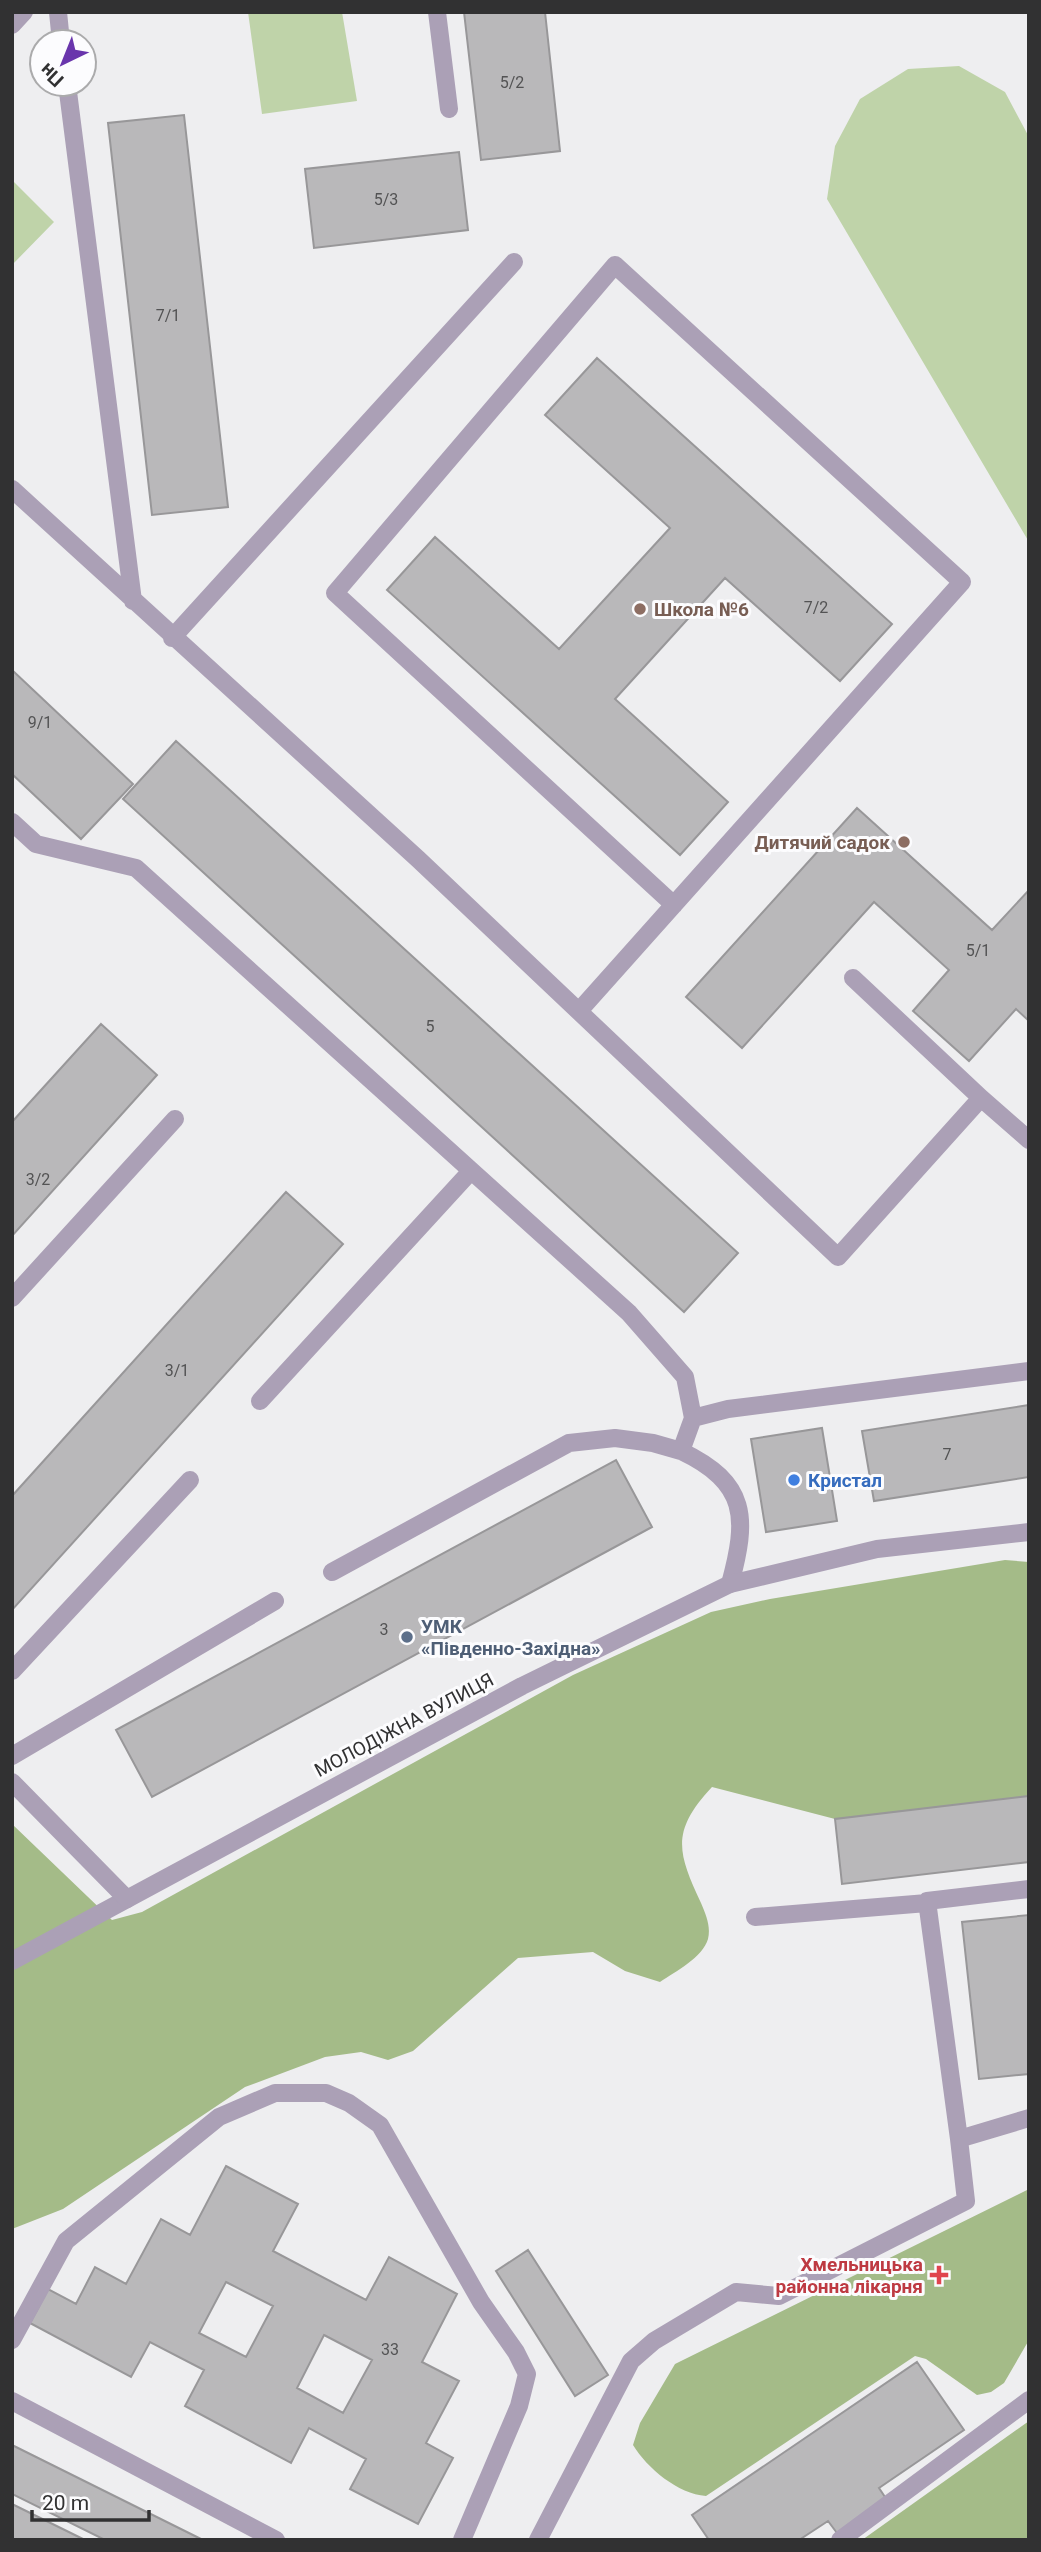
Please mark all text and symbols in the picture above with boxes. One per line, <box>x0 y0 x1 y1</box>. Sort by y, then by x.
north arrow <box>28 28 98 98</box>
text: Пн <box>35 58 68 92</box>
house number: 5/2 <box>500 73 524 92</box>
house number: 5/3 <box>374 190 398 209</box>
house number: 7/1 <box>156 306 180 325</box>
place label: Школа №6 <box>654 598 749 621</box>
house number: 7/2 <box>804 598 828 617</box>
marker: Школа №6 <box>632 601 648 617</box>
house number: 9/1 <box>28 713 52 732</box>
place label: Дитячий садок <box>755 831 890 854</box>
marker: Дитячий садок <box>896 834 912 850</box>
house number: 5/1 <box>966 941 990 960</box>
house number: 5 <box>426 1017 435 1036</box>
house number: 3/2 <box>26 1170 50 1189</box>
house number: 3/1 <box>165 1361 189 1380</box>
house number: 7 <box>943 1445 952 1464</box>
place label: Кристал <box>808 1469 882 1492</box>
marker: Кристал <box>786 1472 802 1488</box>
place label: УМК «Південно-Західна» <box>421 1615 601 1660</box>
house number: 3 <box>380 1620 389 1639</box>
marker: УМК «Південно-Західна» <box>399 1629 415 1645</box>
street label: МОЛОДІЖНА ВУЛИЦЯ <box>311 1668 497 1782</box>
place label: Хмельницька районна лікарня <box>776 2253 923 2298</box>
marker: Хмельницька районна лікарня <box>929 2265 949 2285</box>
house number: 33 <box>381 2340 399 2359</box>
scale bar <box>32 2478 149 2522</box>
text: 20 m <box>42 2491 89 2515</box>

